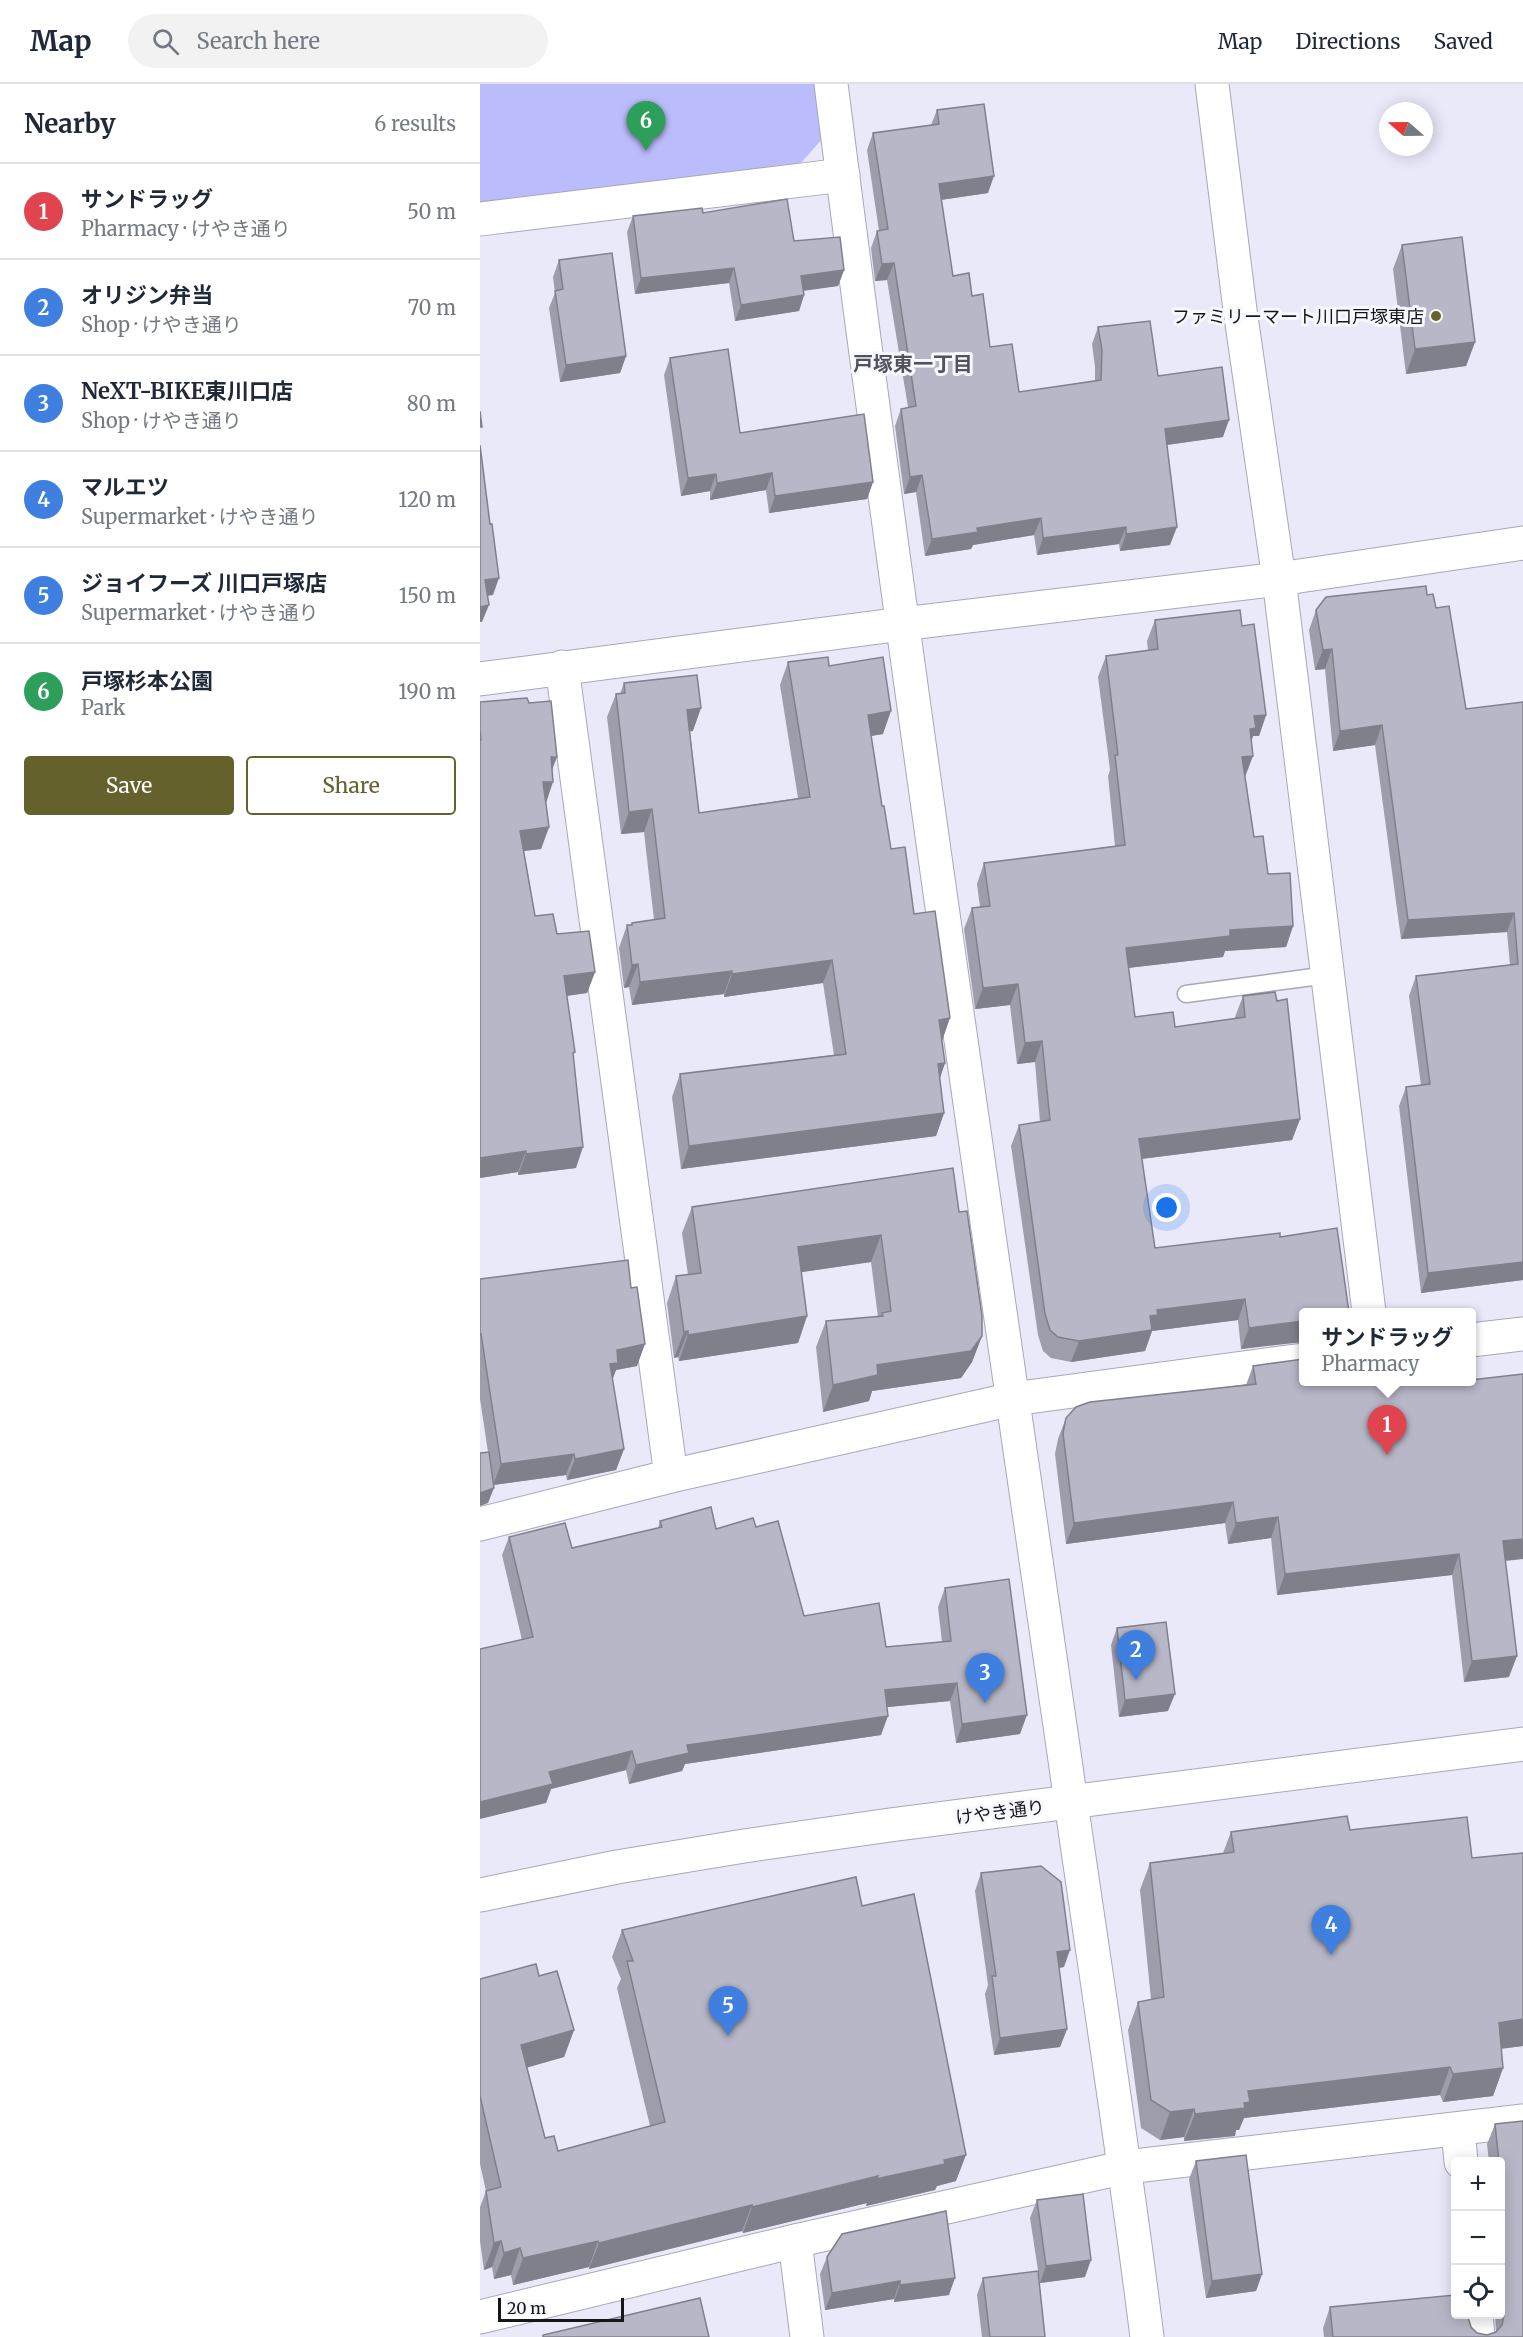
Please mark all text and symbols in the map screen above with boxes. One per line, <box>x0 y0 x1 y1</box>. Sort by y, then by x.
search box <box>128 14 548 68</box>
text: Map <box>30 23 92 59</box>
icon: search <box>149 25 182 58</box>
text: Search here <box>197 27 320 55</box>
text: Map <box>1218 28 1262 55</box>
text: Directions <box>1295 28 1400 55</box>
text: Saved <box>1433 28 1493 55</box>
pin: 6 <box>626 101 666 151</box>
north arrow <box>1379 102 1433 156</box>
text: Nearby <box>24 107 116 140</box>
text: 6 results <box>374 111 456 136</box>
text: サンドラッグ <box>81 185 213 213</box>
text: 1 <box>39 199 48 224</box>
text: 50 m <box>407 199 456 224</box>
text: Pharmacy · けやき通り <box>81 216 291 241</box>
text: オリジン弁当 <box>81 281 213 309</box>
text: 2 <box>38 295 49 320</box>
text: 70 m <box>408 295 456 320</box>
place label: ファミリーマート川口戸塚東店 <box>1172 305 1424 328</box>
marker: ファミリーマート川口戸塚東店 <box>1429 309 1443 323</box>
text: Shop · けやき通り <box>81 312 242 337</box>
district label: 戸塚東一丁目 <box>853 351 973 376</box>
text: NeXT-BIKE東川口店 <box>81 377 293 405</box>
text: 3 <box>38 391 49 416</box>
text: 80 m <box>407 391 456 416</box>
text: Shop · けやき通り <box>81 408 242 433</box>
text: マルエツ <box>81 473 169 501</box>
text: 4 <box>37 487 50 512</box>
text: 120 m <box>398 487 456 512</box>
text: Supermarket · けやき通り <box>81 504 319 529</box>
text: ジョイフーズ 川口戸塚店 <box>81 569 327 597</box>
text: 5 <box>38 583 49 608</box>
text: 150 m <box>399 583 456 608</box>
text: Supermarket · けやき通り <box>81 600 319 625</box>
text: 戸塚杉本公園 <box>81 667 213 695</box>
text: 6 <box>37 679 50 704</box>
text: 190 m <box>398 679 456 704</box>
text: Park <box>81 695 125 720</box>
button: Save <box>24 756 234 815</box>
button: Share <box>246 756 456 815</box>
your location <box>1152 1193 1181 1222</box>
popup <box>1299 1308 1476 1386</box>
text: サンドラッグ <box>1321 1323 1454 1351</box>
text: Pharmacy <box>1321 1351 1419 1376</box>
pin: 1 <box>1368 1406 1406 1455</box>
pin: 2 <box>1116 1630 1156 1680</box>
pin: 3 <box>966 1654 1004 1703</box>
street label: けやき通り <box>954 1795 1046 1829</box>
pin: 4 <box>1312 1906 1350 1955</box>
pin: 5 <box>708 1986 748 2036</box>
map controls <box>1451 2157 1505 2319</box>
button: + <box>1451 2157 1505 2211</box>
button: − <box>1451 2211 1505 2265</box>
button: locate <box>1451 2265 1505 2319</box>
scale bar <box>498 2295 624 2322</box>
text: 20 m <box>507 2298 546 2318</box>

